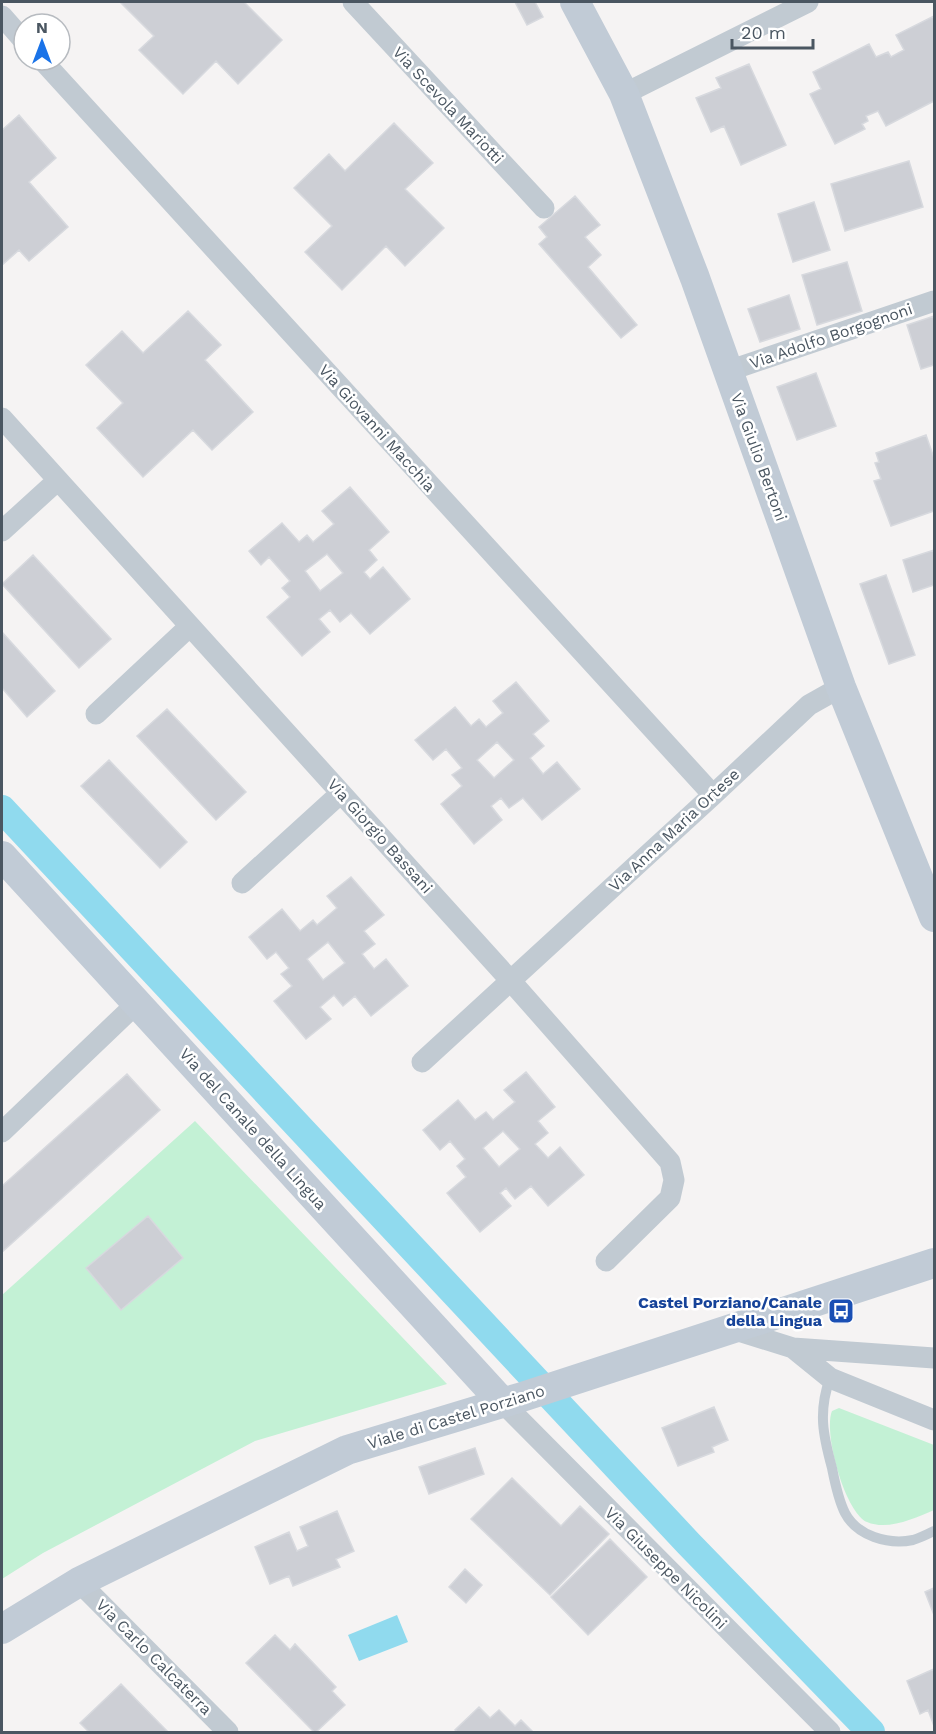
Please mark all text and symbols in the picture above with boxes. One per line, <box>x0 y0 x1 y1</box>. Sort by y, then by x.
north arrow <box>12 12 72 72</box>
scale bar <box>732 12 813 50</box>
text: N <box>36 18 48 37</box>
text: 20 m <box>741 22 786 43</box>
street label: Via Scevola Mariotti <box>389 42 507 168</box>
street label: Via Adolfo Borgognoni <box>747 299 915 373</box>
street label: Via Giovanni Macchia <box>315 360 439 496</box>
street label: Via Giulio Bertoni <box>727 390 791 524</box>
street label: Via Anna Maria Ortese <box>605 764 743 896</box>
street label: Via Giorgio Bassani <box>324 775 436 897</box>
street label: Via del Canale della Lingua <box>175 1044 331 1214</box>
place label: Castel Porziano/Canale della Lingua <box>638 1293 823 1330</box>
bus stop icon: Castel Porziano/Canale della Lingua <box>826 1296 856 1326</box>
street label: Viale di Castel Porziano <box>365 1381 547 1453</box>
street label: Via Giuseppe Nicolini <box>601 1503 731 1633</box>
street label: Via Carlo Calcaterra <box>92 1595 216 1719</box>

